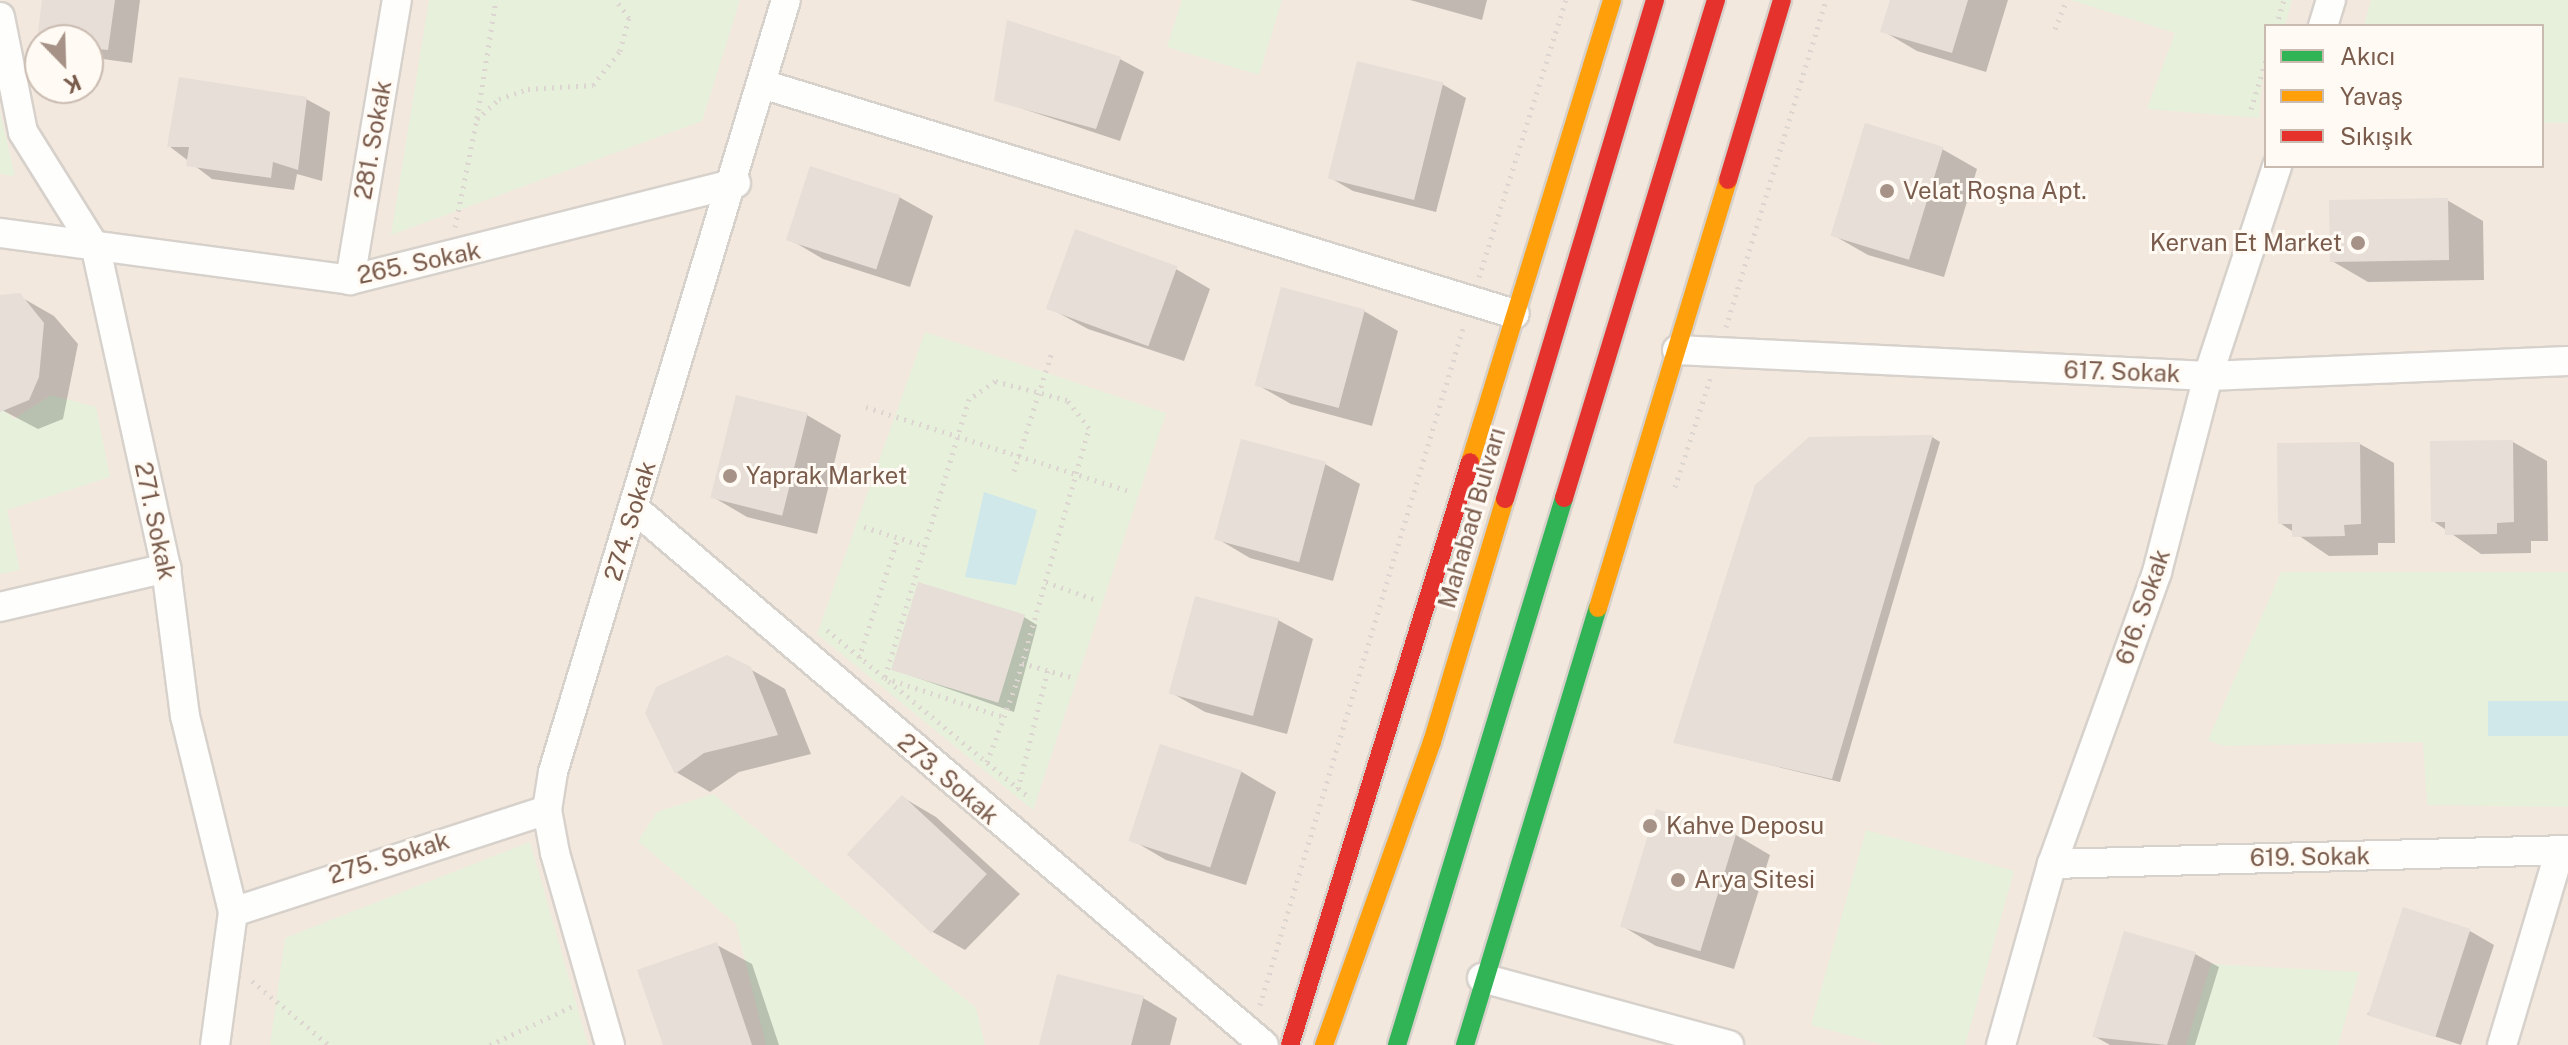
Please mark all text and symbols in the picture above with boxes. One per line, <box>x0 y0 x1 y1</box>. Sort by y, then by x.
north arrow <box>24 24 104 104</box>
legend <box>2264 24 2544 168</box>
text: Akıcı <box>2340 42 2395 70</box>
text: K <box>60 69 85 99</box>
street label: 281. Sokak <box>348 78 398 202</box>
text: Yavaş <box>2340 82 2403 110</box>
text: Sıkışık <box>2340 122 2413 150</box>
place label: Velat Roşna Apt. <box>1903 177 2087 205</box>
marker: Velat Roşna Apt. <box>1878 182 1896 200</box>
place label: Kervan Et Market <box>2150 229 2342 257</box>
marker: Kervan Et Market <box>2349 234 2367 252</box>
street label: 265. Sokak <box>355 236 483 290</box>
street label: 617. Sokak <box>2063 356 2181 388</box>
street label: Mahabad Bulvarı <box>1432 424 1512 612</box>
street label: 274. Sokak <box>598 458 662 584</box>
street label: 271. Sokak <box>128 459 182 583</box>
place label: Yaprak Market <box>746 462 907 490</box>
marker: Yaprak Market <box>721 467 739 485</box>
street label: 616. Sokak <box>2110 545 2176 669</box>
street label: 273. Sokak <box>892 727 1004 831</box>
place label: Kahve Deposu <box>1666 812 1824 840</box>
marker: Kahve Deposu <box>1641 817 1659 835</box>
street label: 275. Sokak <box>325 826 453 890</box>
street label: 619. Sokak <box>2250 842 2370 872</box>
place label: Arya Sitesi <box>1694 866 1815 894</box>
marker: Arya Sitesi <box>1669 871 1687 889</box>

